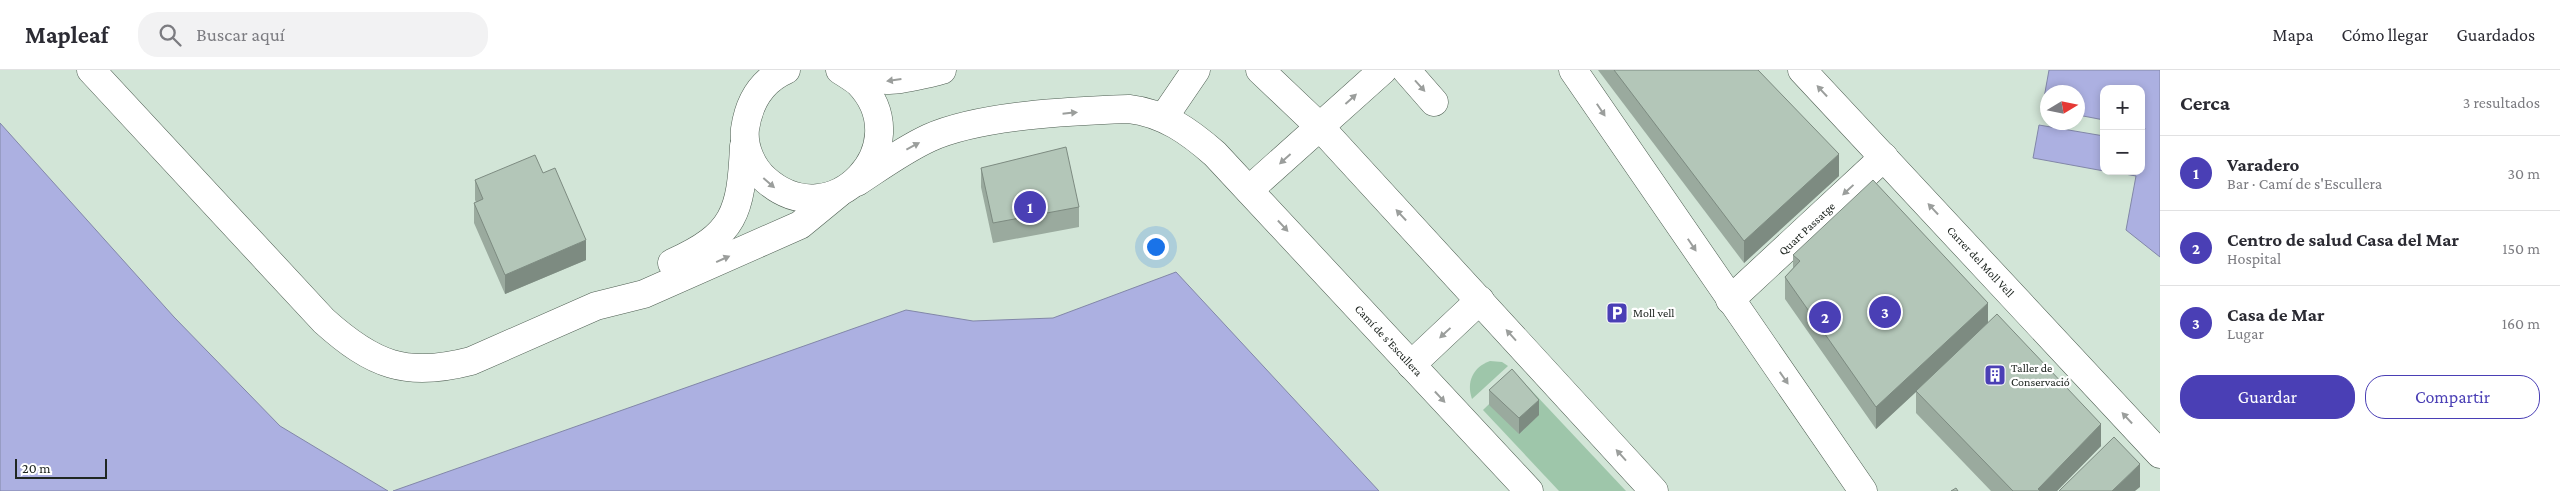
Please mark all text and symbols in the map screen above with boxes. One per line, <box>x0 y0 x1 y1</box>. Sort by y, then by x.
search box <box>138 12 488 57</box>
text: Mapleaf <box>25 21 108 48</box>
icon: search <box>156 21 184 49</box>
text: Buscar aquí <box>196 24 285 45</box>
text: Mapa <box>2272 25 2313 45</box>
text: Cómo llegar <box>2341 25 2428 45</box>
text: Guardados <box>2456 25 2535 45</box>
one-way arrow <box>886 76 902 84</box>
one-way arrow <box>1414 79 1426 91</box>
one-way arrow <box>1816 85 1828 97</box>
north arrow <box>2040 85 2085 130</box>
map controls <box>2100 85 2145 175</box>
button: + <box>2100 85 2145 130</box>
text: Cerca <box>2180 91 2230 115</box>
one-way arrow <box>1345 93 1357 105</box>
text: 3 resultados <box>2463 94 2540 111</box>
one-way arrow <box>1596 104 1606 117</box>
one-way arrow <box>1063 109 1079 117</box>
button: − <box>2100 130 2145 175</box>
one-way arrow <box>906 142 919 151</box>
one-way arrow <box>1279 153 1291 165</box>
text: Varadero <box>2227 154 2299 175</box>
text: 1 <box>2193 165 2199 182</box>
text: 30 m <box>2508 165 2540 182</box>
text: Bar · Camí de s'Escullera <box>2227 175 2382 192</box>
one-way arrow <box>763 177 776 188</box>
one-way arrow <box>1843 184 1855 196</box>
pin: 1 <box>1014 188 1046 226</box>
street label: Quart Passatge <box>1776 199 1838 258</box>
one-way arrow <box>1927 204 1939 216</box>
one-way arrow <box>1395 210 1407 222</box>
one-way arrow <box>1277 220 1288 233</box>
street label: Carrer del Moll Vell <box>1944 223 2017 300</box>
text: Centro de salud Casa del Mar <box>2227 229 2459 250</box>
your location <box>1143 234 1169 260</box>
one-way arrow <box>1687 238 1697 251</box>
text: 2 <box>2192 240 2200 257</box>
text: 150 m <box>2502 240 2540 257</box>
text: Hospital <box>2227 250 2281 267</box>
one-way arrow <box>716 254 731 263</box>
pin: 3 <box>1869 293 1901 331</box>
pin: 2 <box>1809 298 1841 336</box>
parking icon: Moll vell <box>1605 301 1629 325</box>
street label: Camí de s'Escullera <box>1352 302 1426 379</box>
text: Casa de Mar <box>2227 304 2325 325</box>
place label: Moll vell <box>1633 306 1674 320</box>
text: 3 <box>2192 315 2200 332</box>
text: 160 m <box>2502 315 2540 332</box>
text: Lugar <box>2227 325 2264 342</box>
one-way arrow <box>1440 327 1452 339</box>
one-way arrow <box>1506 328 1517 341</box>
place label: Taller de Conservació <box>2011 361 2070 389</box>
building icon: Taller de Conservació <box>1983 363 2007 387</box>
one-way arrow <box>1779 372 1789 385</box>
button: Guardar <box>2180 375 2355 419</box>
button: Compartir <box>2365 375 2540 419</box>
one-way arrow <box>1434 390 1446 402</box>
one-way arrow <box>2121 412 2133 424</box>
one-way arrow <box>1615 449 1627 461</box>
scale bar <box>15 456 108 479</box>
text: 20 m <box>22 460 50 476</box>

